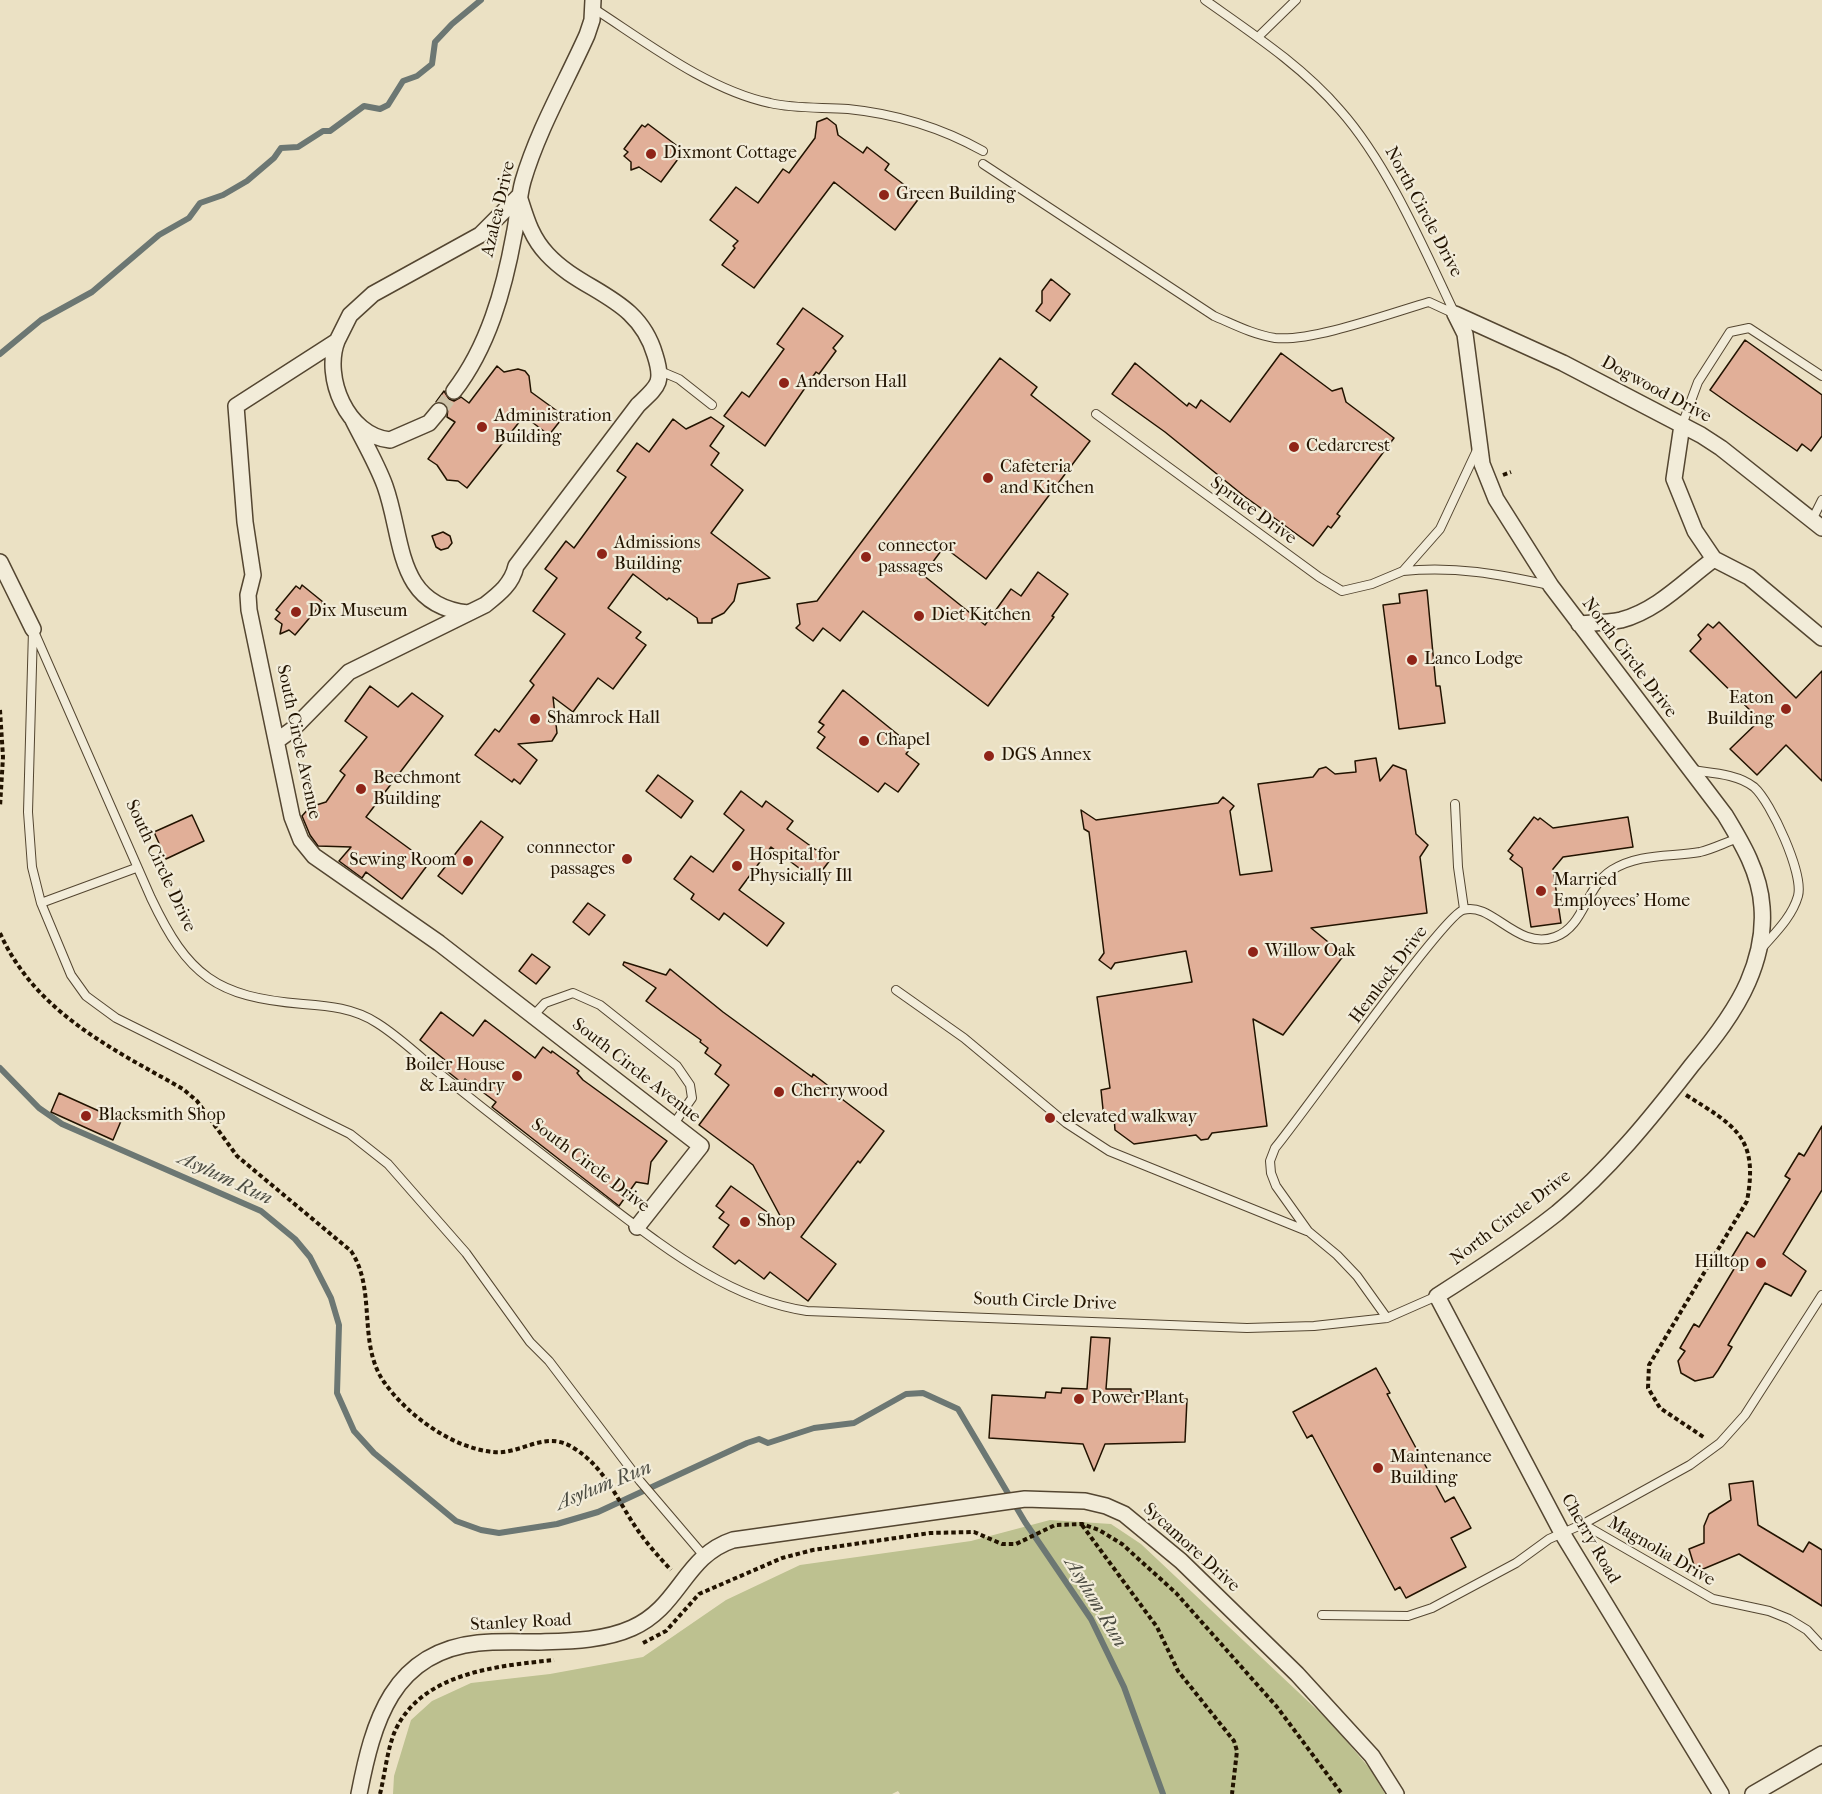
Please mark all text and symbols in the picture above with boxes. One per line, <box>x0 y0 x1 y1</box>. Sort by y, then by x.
place label: Dixmont Cottage <box>663 143 797 165</box>
street label: North Circle Drive <box>1379 143 1467 281</box>
marker: Dixmont Cottage <box>644 147 658 161</box>
street label: Azalea Drive <box>477 159 521 259</box>
place label: Green Building <box>896 184 1016 206</box>
marker: Green Building <box>877 188 891 202</box>
street label: Dogwood Drive <box>1597 352 1715 428</box>
place label: Anderson Hall <box>796 372 907 394</box>
marker: Anderson Hall <box>777 376 791 390</box>
place label: Administration Building <box>494 406 612 448</box>
marker: Administration Building <box>475 420 489 434</box>
place label: Cedarcrest <box>1306 436 1390 458</box>
marker: Cedarcrest <box>1287 440 1301 454</box>
place label: Cafeteria and Kitchen <box>1000 457 1094 500</box>
marker: Cafeteria and Kitchen <box>981 471 995 485</box>
street label: Spruce Drive <box>1206 472 1300 550</box>
place label: Admissions Building <box>614 533 700 576</box>
place label: connector passages <box>878 536 956 578</box>
marker: Admissions Building <box>595 547 609 561</box>
marker: connector passages <box>859 550 873 564</box>
street label: North Circle Drive <box>1577 594 1681 722</box>
place label: Dix Museum <box>308 601 407 623</box>
marker: Dix Museum <box>289 605 303 619</box>
place label: Diet Kitchen <box>931 605 1031 627</box>
marker: Diet Kitchen <box>912 609 926 623</box>
place label: Lanco Lodge <box>1424 649 1523 671</box>
marker: Lanco Lodge <box>1405 653 1419 667</box>
street label: South Circle Avenue <box>271 663 325 821</box>
place label: Eaton Building <box>1707 688 1774 730</box>
marker: Eaton Building <box>1779 702 1793 716</box>
place label: Shamrock Hall <box>547 708 660 730</box>
marker: Shamrock Hall <box>528 712 542 726</box>
place label: Chapel <box>876 730 930 752</box>
marker: Chapel <box>857 734 871 748</box>
place label: DGS Annex <box>1001 745 1091 767</box>
marker: DGS Annex <box>982 749 996 763</box>
place label: Beechmont Building <box>373 768 461 810</box>
marker: Beechmont Building <box>354 782 368 796</box>
street label: South Circle Drive <box>120 797 200 935</box>
place label: connnector passages <box>527 838 615 880</box>
place label: Hospital for Physicially Ill <box>749 845 852 888</box>
place label: Sewing Room <box>349 850 456 872</box>
marker: connnector passages <box>620 852 634 866</box>
marker: Sewing Room <box>461 854 475 868</box>
marker: Hospital for Physicially Ill <box>730 859 744 873</box>
place label: Married Employees' Home <box>1553 870 1690 912</box>
marker: Married Employees' Home <box>1534 884 1548 898</box>
street label: Hemlock Drive <box>1345 922 1433 1028</box>
place label: Willow Oak <box>1265 941 1356 963</box>
marker: Willow Oak <box>1246 945 1260 959</box>
street label: South Circle Avenue <box>567 1014 705 1128</box>
place label: Boiler House & Laundry <box>405 1055 505 1098</box>
marker: Boiler House & Laundry <box>510 1069 524 1083</box>
place label: Cherrywood <box>791 1081 888 1103</box>
marker: Cherrywood <box>772 1085 786 1099</box>
place label: Blacksmith Shop <box>98 1105 226 1127</box>
place label: elevated walkway <box>1062 1107 1197 1129</box>
marker: Blacksmith Shop <box>79 1109 93 1123</box>
marker: elevated walkway <box>1043 1111 1057 1125</box>
street label: South Circle Drive <box>526 1114 654 1218</box>
water label: Asylum Run <box>174 1147 276 1211</box>
street label: North Circle Drive <box>1447 1166 1575 1270</box>
place label: Shop <box>757 1211 795 1233</box>
marker: Shop <box>738 1215 752 1229</box>
place label: Hilltop <box>1694 1252 1749 1274</box>
marker: Hilltop <box>1754 1256 1768 1270</box>
street label: South Circle Drive <box>973 1289 1117 1315</box>
place label: Power Plant <box>1091 1388 1185 1410</box>
marker: Power Plant <box>1072 1392 1086 1406</box>
place label: Maintenance Building <box>1390 1447 1492 1490</box>
water label: Asylum Run <box>553 1456 655 1516</box>
marker: Maintenance Building <box>1371 1461 1385 1475</box>
street label: Cherry Road <box>1556 1490 1624 1588</box>
street label: Sycamore Drive <box>1138 1499 1244 1597</box>
street label: Magnolia Drive <box>1604 1513 1718 1591</box>
water label: Asylum Run <box>1059 1554 1131 1652</box>
street label: Stanley Road <box>470 1610 572 1636</box>

